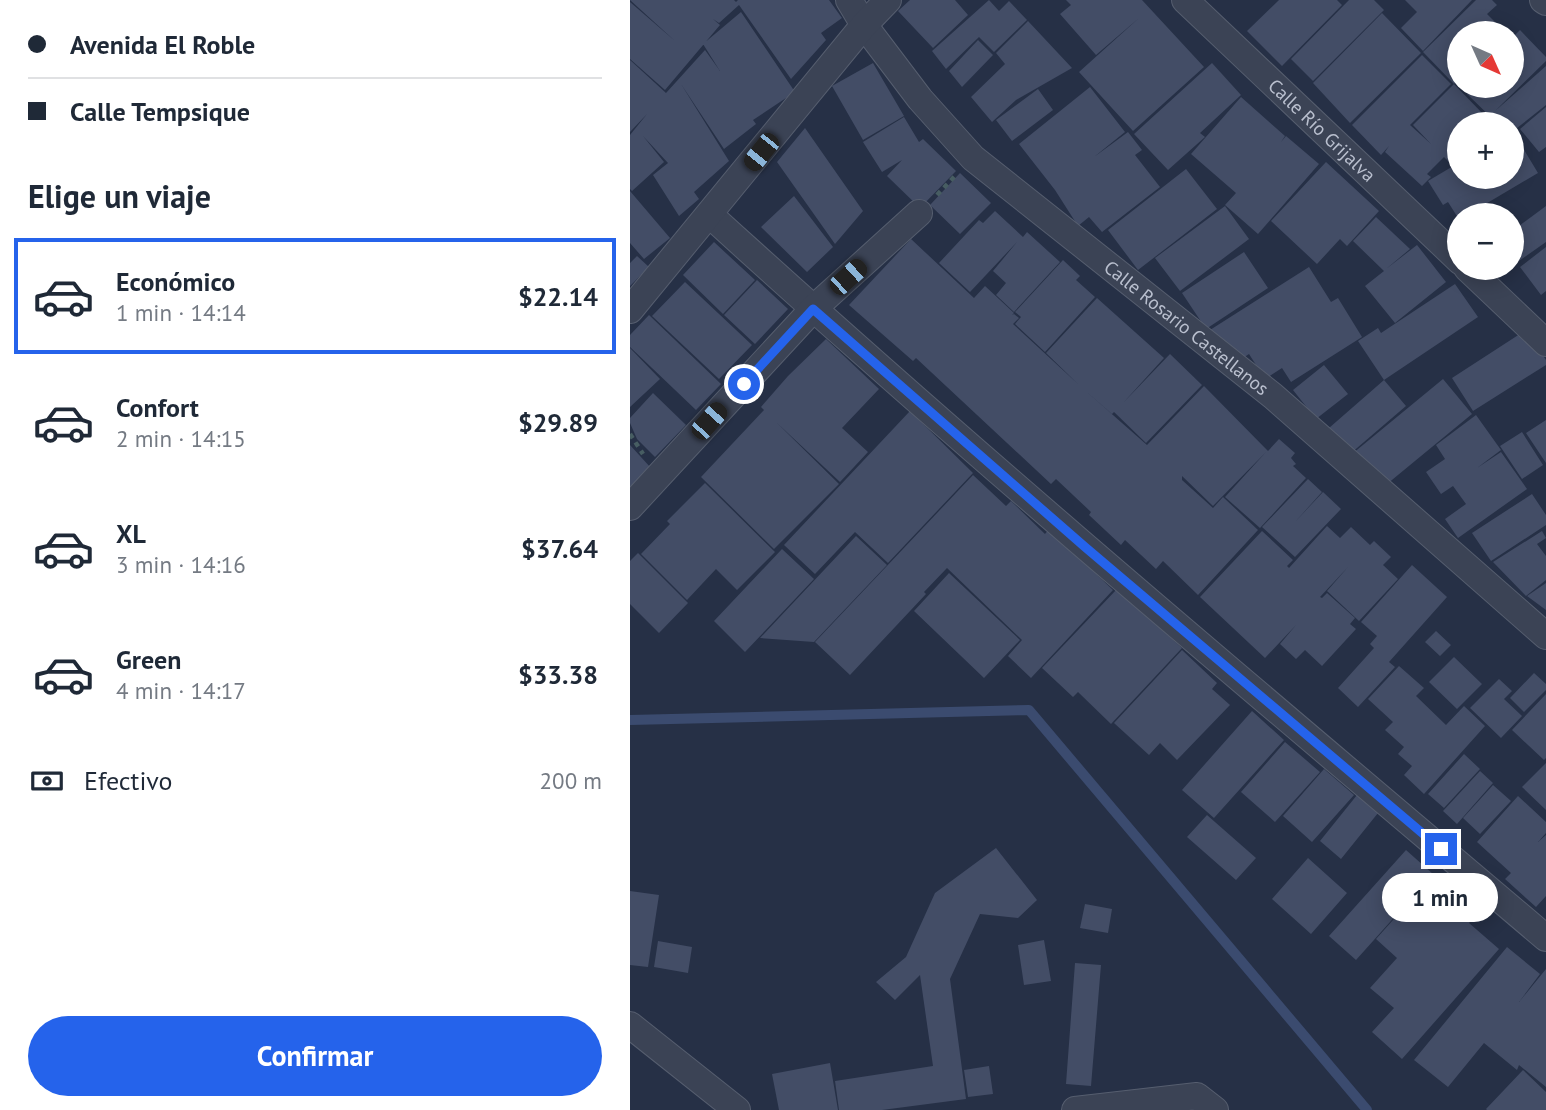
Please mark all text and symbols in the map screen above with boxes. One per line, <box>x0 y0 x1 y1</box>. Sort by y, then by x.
north arrow <box>1447 21 1524 98</box>
map controls <box>1447 21 1524 280</box>
text: Avenida El Roble <box>70 28 255 61</box>
street label: Calle Río Grijalva <box>1263 73 1381 187</box>
text: Calle Tempsique <box>70 95 250 128</box>
button: + <box>1447 112 1524 189</box>
car <box>740 129 783 175</box>
text: Elige un viaje <box>28 175 211 217</box>
button: − <box>1447 203 1524 280</box>
car <box>826 255 871 299</box>
street label: Calle Rosario Castellanos <box>1099 255 1274 400</box>
icon: car <box>32 265 95 328</box>
text: Económico <box>116 265 235 298</box>
text: $22.14 <box>518 280 598 313</box>
text: 1 min · 14:14 <box>116 298 246 327</box>
route start <box>728 368 760 400</box>
icon: car <box>32 391 95 454</box>
text: Confort <box>116 391 199 424</box>
car <box>688 398 731 444</box>
text: $29.89 <box>518 406 598 439</box>
text: 2 min · 14:15 <box>116 424 246 453</box>
icon: car <box>32 517 95 580</box>
text: XL <box>116 517 146 550</box>
text: $37.64 <box>521 532 598 565</box>
text: 3 min · 14:16 <box>116 550 246 579</box>
icon: car <box>32 643 95 706</box>
text: Green <box>116 643 181 676</box>
text: $33.38 <box>518 658 598 691</box>
text: 4 min · 14:17 <box>116 676 246 705</box>
icon: cash <box>28 762 66 800</box>
text: Efectivo <box>84 764 173 797</box>
text: 200 m <box>540 766 602 795</box>
route end <box>1425 833 1457 865</box>
callout: 1 min <box>1383 874 1499 922</box>
text: 1 min <box>1412 883 1468 912</box>
button: Confirmar <box>28 1016 602 1096</box>

